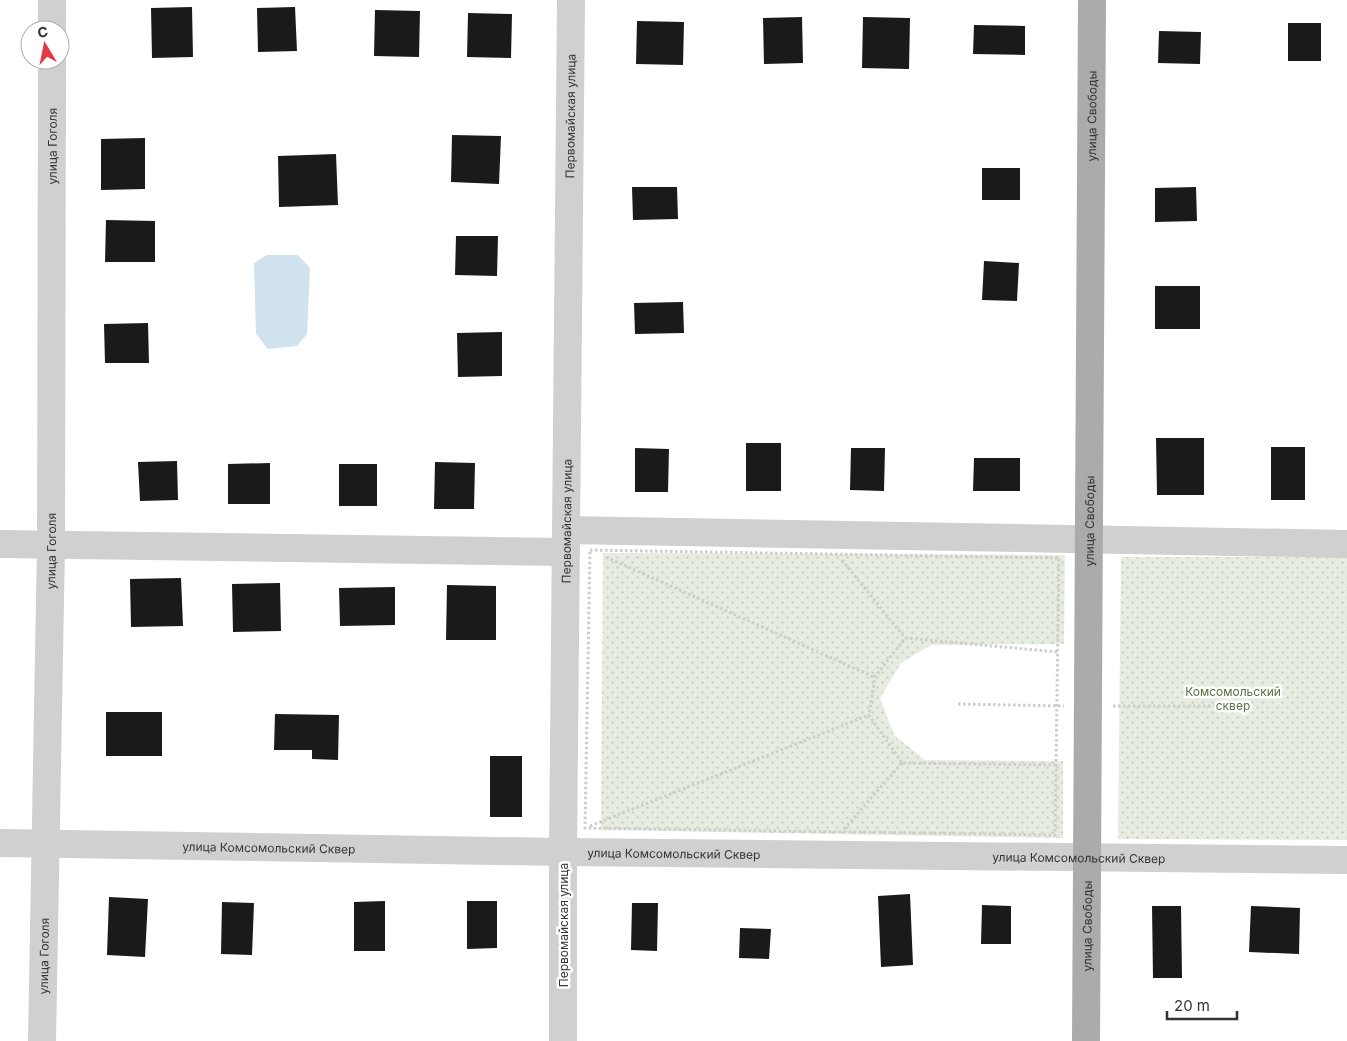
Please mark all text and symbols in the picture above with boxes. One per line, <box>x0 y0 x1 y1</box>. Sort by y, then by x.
north arrow <box>20 20 70 70</box>
text: С <box>36 22 49 41</box>
street label: Первомайская улица <box>562 54 578 178</box>
street label: улица Свободы <box>1084 70 1099 162</box>
street label: улица Гоголя <box>44 108 59 184</box>
street label: Первомайская улица <box>558 459 574 583</box>
street label: улица Свободы <box>1081 475 1097 567</box>
street label: улица Гоголя <box>43 513 59 589</box>
park label: Комсомольский сквер <box>1185 684 1281 713</box>
street label: улица Комсомольский Сквер <box>182 838 356 856</box>
street label: улица Комсомольский Сквер <box>587 845 761 862</box>
street label: улица Комсомольский Сквер <box>992 849 1166 866</box>
street label: Первомайская улица <box>556 863 571 987</box>
street label: улица Свободы <box>1079 880 1094 972</box>
street label: улица Гоголя <box>35 918 52 994</box>
scale bar <box>1167 988 1237 1020</box>
text: 20 m <box>1174 996 1210 1015</box>

